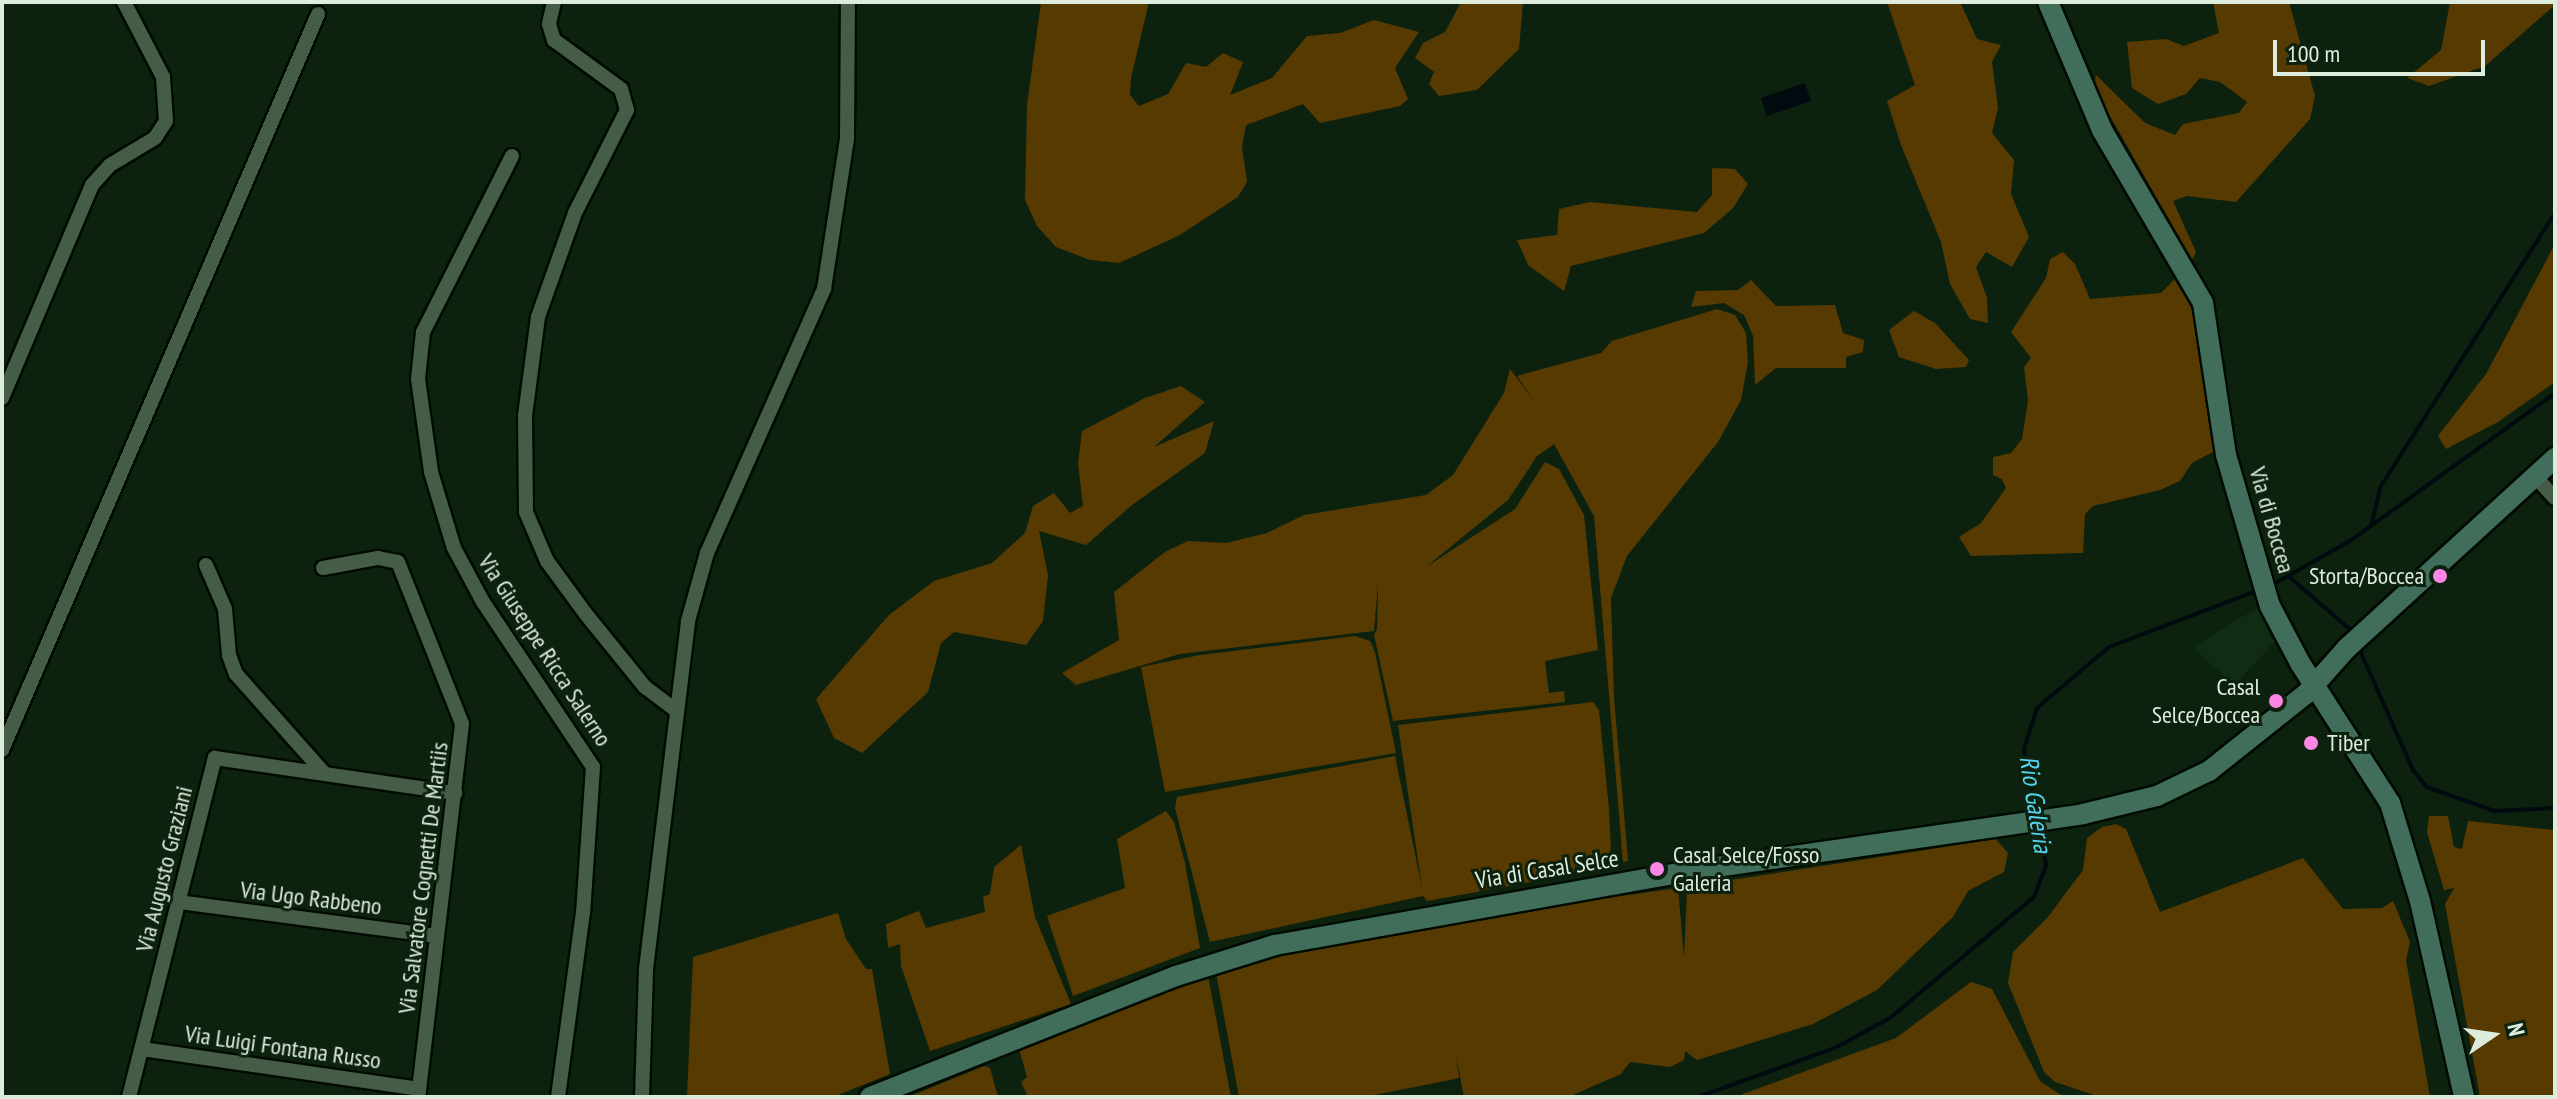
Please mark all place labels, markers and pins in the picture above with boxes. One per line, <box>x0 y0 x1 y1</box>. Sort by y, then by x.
place label: Storta/Boccea <box>2309 562 2424 590</box>
marker: Storta/Boccea <box>2431 567 2449 585</box>
place label: Casal Selce/Boccea <box>2152 673 2260 729</box>
marker: Casal Selce/Boccea <box>2267 692 2285 710</box>
place label: Tiber <box>2327 729 2370 757</box>
marker: Tiber <box>2302 734 2320 752</box>
place label: Casal Selce/Fosso Galeria <box>1673 841 1819 897</box>
marker: Casal Selce/Fosso Galeria <box>1648 860 1666 878</box>

